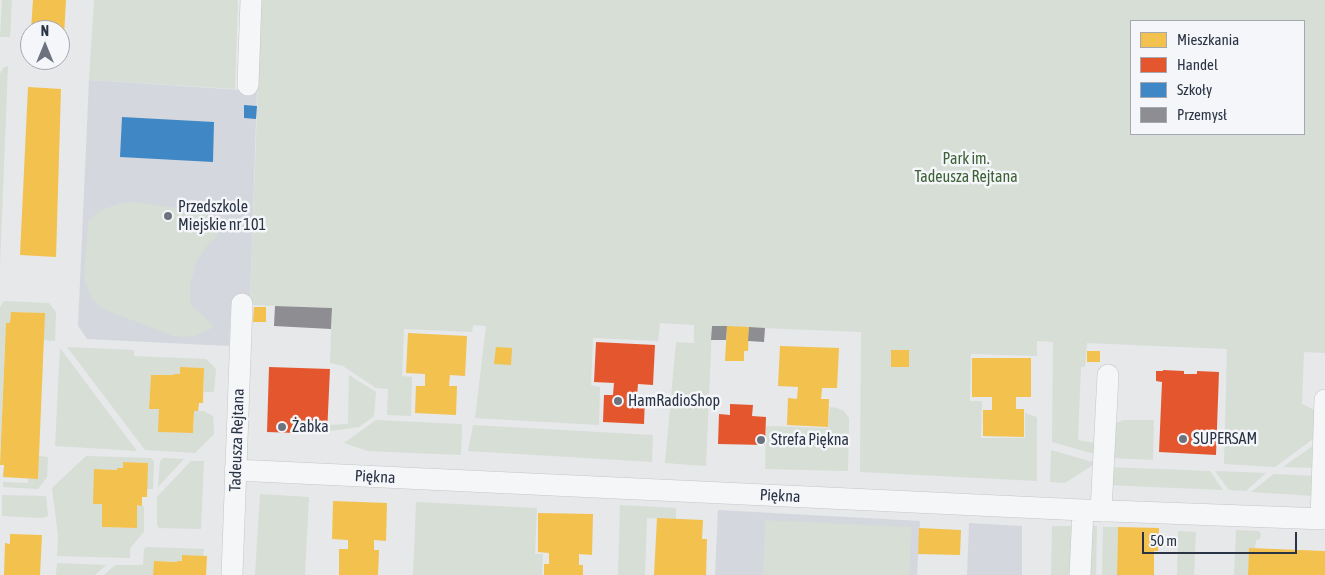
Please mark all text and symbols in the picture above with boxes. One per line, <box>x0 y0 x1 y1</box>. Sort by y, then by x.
north arrow <box>20 20 70 70</box>
legend <box>1130 20 1305 135</box>
text: N <box>41 23 49 39</box>
text: Mieszkania <box>1177 31 1239 48</box>
text: Handel <box>1177 56 1218 73</box>
text: Szkoły <box>1177 81 1212 98</box>
text: Przemysł <box>1177 106 1227 123</box>
park label: Park im. Tadeusza Rejtana <box>914 149 1018 187</box>
place label: Przedszkole Miejskie nr 101 <box>178 197 266 235</box>
marker: Przedszkole Miejskie nr 101 <box>162 210 174 222</box>
street label: Tadeusza Rejtana <box>226 388 248 492</box>
place label: HamRadioShop <box>628 391 720 411</box>
marker: HamRadioShop <box>612 395 624 407</box>
place label: Żabka <box>292 417 329 437</box>
marker: Żabka <box>276 421 288 433</box>
place label: SUPERSAM <box>1193 429 1257 449</box>
place label: Strefa Piękna <box>771 430 849 450</box>
marker: SUPERSAM <box>1177 433 1189 445</box>
marker: Strefa Piękna <box>755 434 767 446</box>
street label: Piękna <box>354 466 396 488</box>
street label: Piękna <box>759 485 801 507</box>
scale bar <box>1145 522 1300 554</box>
text: 50 m <box>1150 532 1177 549</box>

